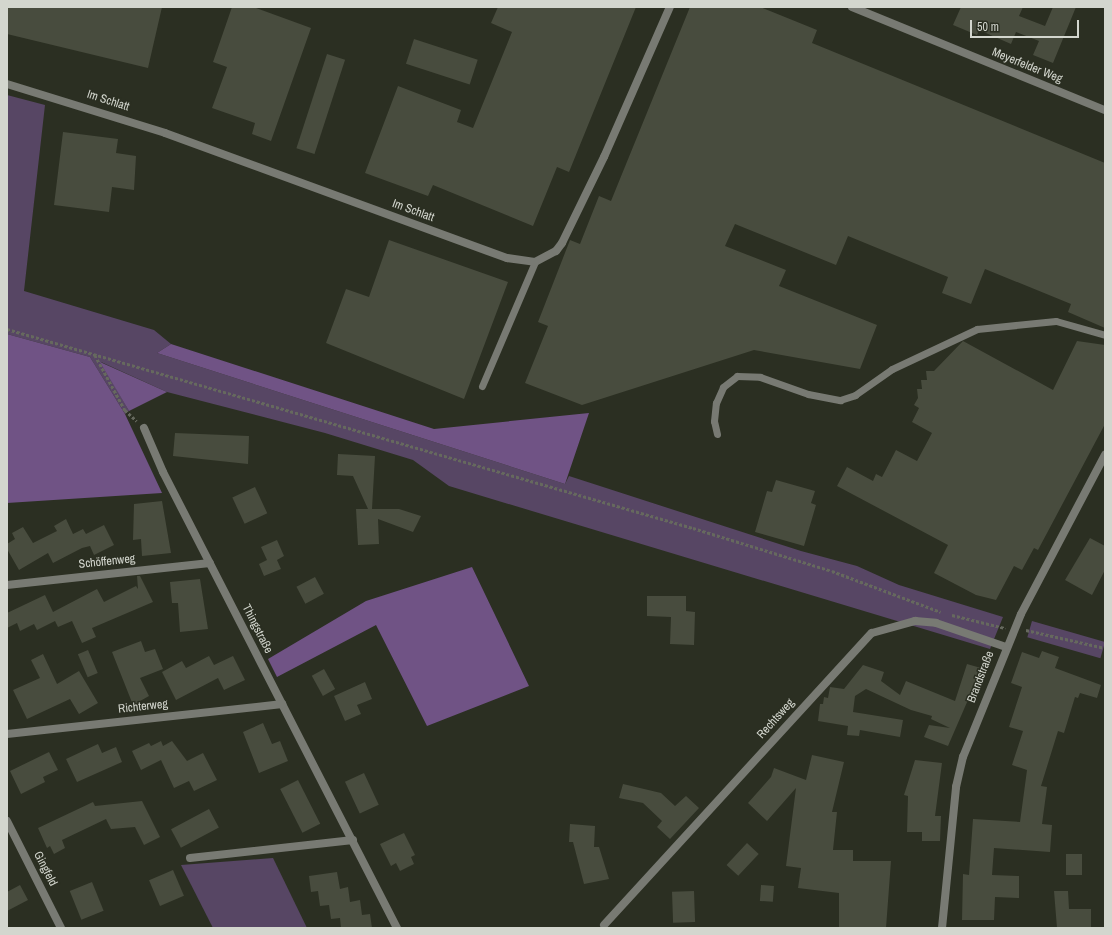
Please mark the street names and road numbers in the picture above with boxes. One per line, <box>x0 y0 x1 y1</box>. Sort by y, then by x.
street label: Meyerfelder Weg <box>990 45 1064 87</box>
street label: Im Schlatt <box>85 87 131 115</box>
street label: Im Schlatt <box>390 197 436 225</box>
street label: Schöffenweg <box>78 552 136 572</box>
street label: Thingstraße <box>239 602 275 656</box>
street label: Brandstraße <box>965 649 997 705</box>
street label: Rechtsweg <box>754 696 798 742</box>
street label: Richterweg <box>118 697 168 717</box>
street label: Gingfeld <box>30 849 60 889</box>

